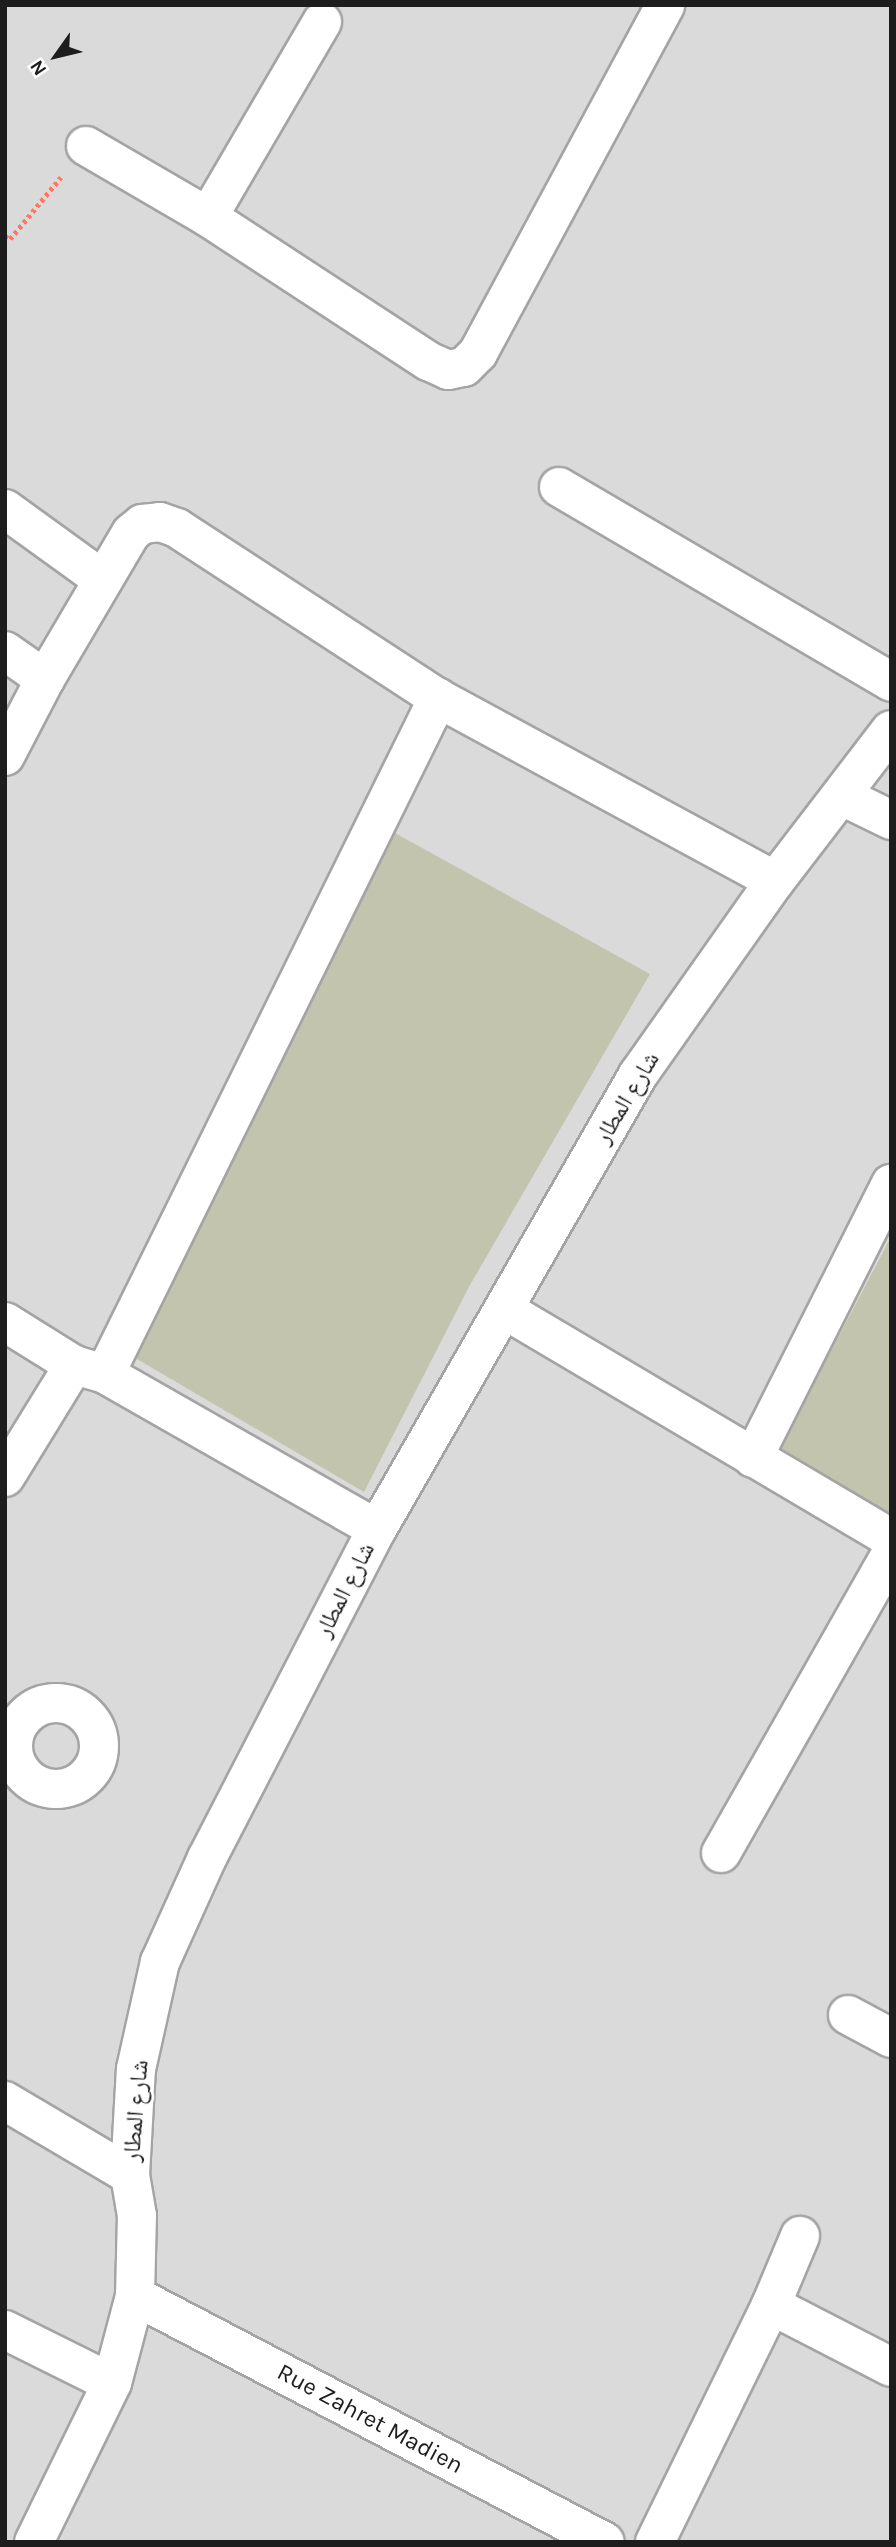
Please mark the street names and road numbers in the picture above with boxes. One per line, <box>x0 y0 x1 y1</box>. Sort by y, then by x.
street label: شارع المطار <box>588 1047 666 1149</box>
street label: شارع المطار <box>309 1538 381 1642</box>
street label: شارع المطار <box>117 2059 155 2163</box>
street label: Rue Zahret Madien <box>272 2358 468 2480</box>

